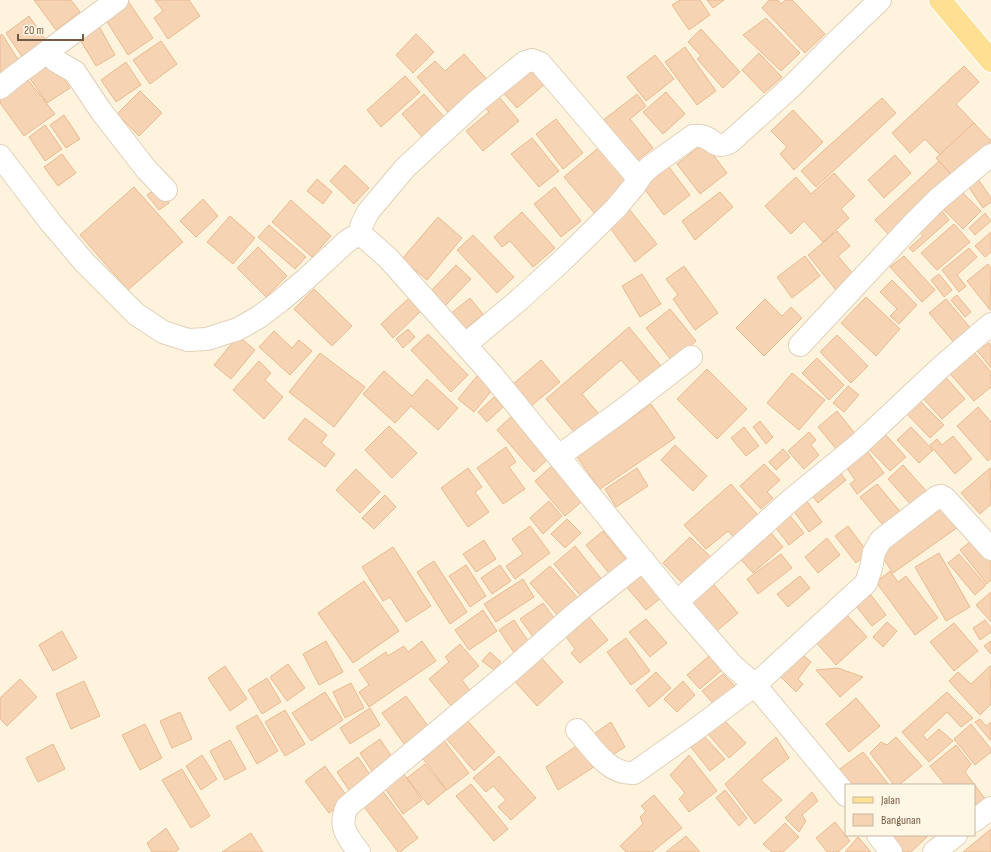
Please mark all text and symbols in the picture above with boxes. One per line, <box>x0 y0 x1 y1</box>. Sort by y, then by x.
scale bar <box>18 16 83 42</box>
text: 20 m <box>24 23 44 38</box>
legend <box>845 784 975 836</box>
text: Jalan <box>880 793 900 808</box>
text: Bangunan <box>881 813 921 828</box>

